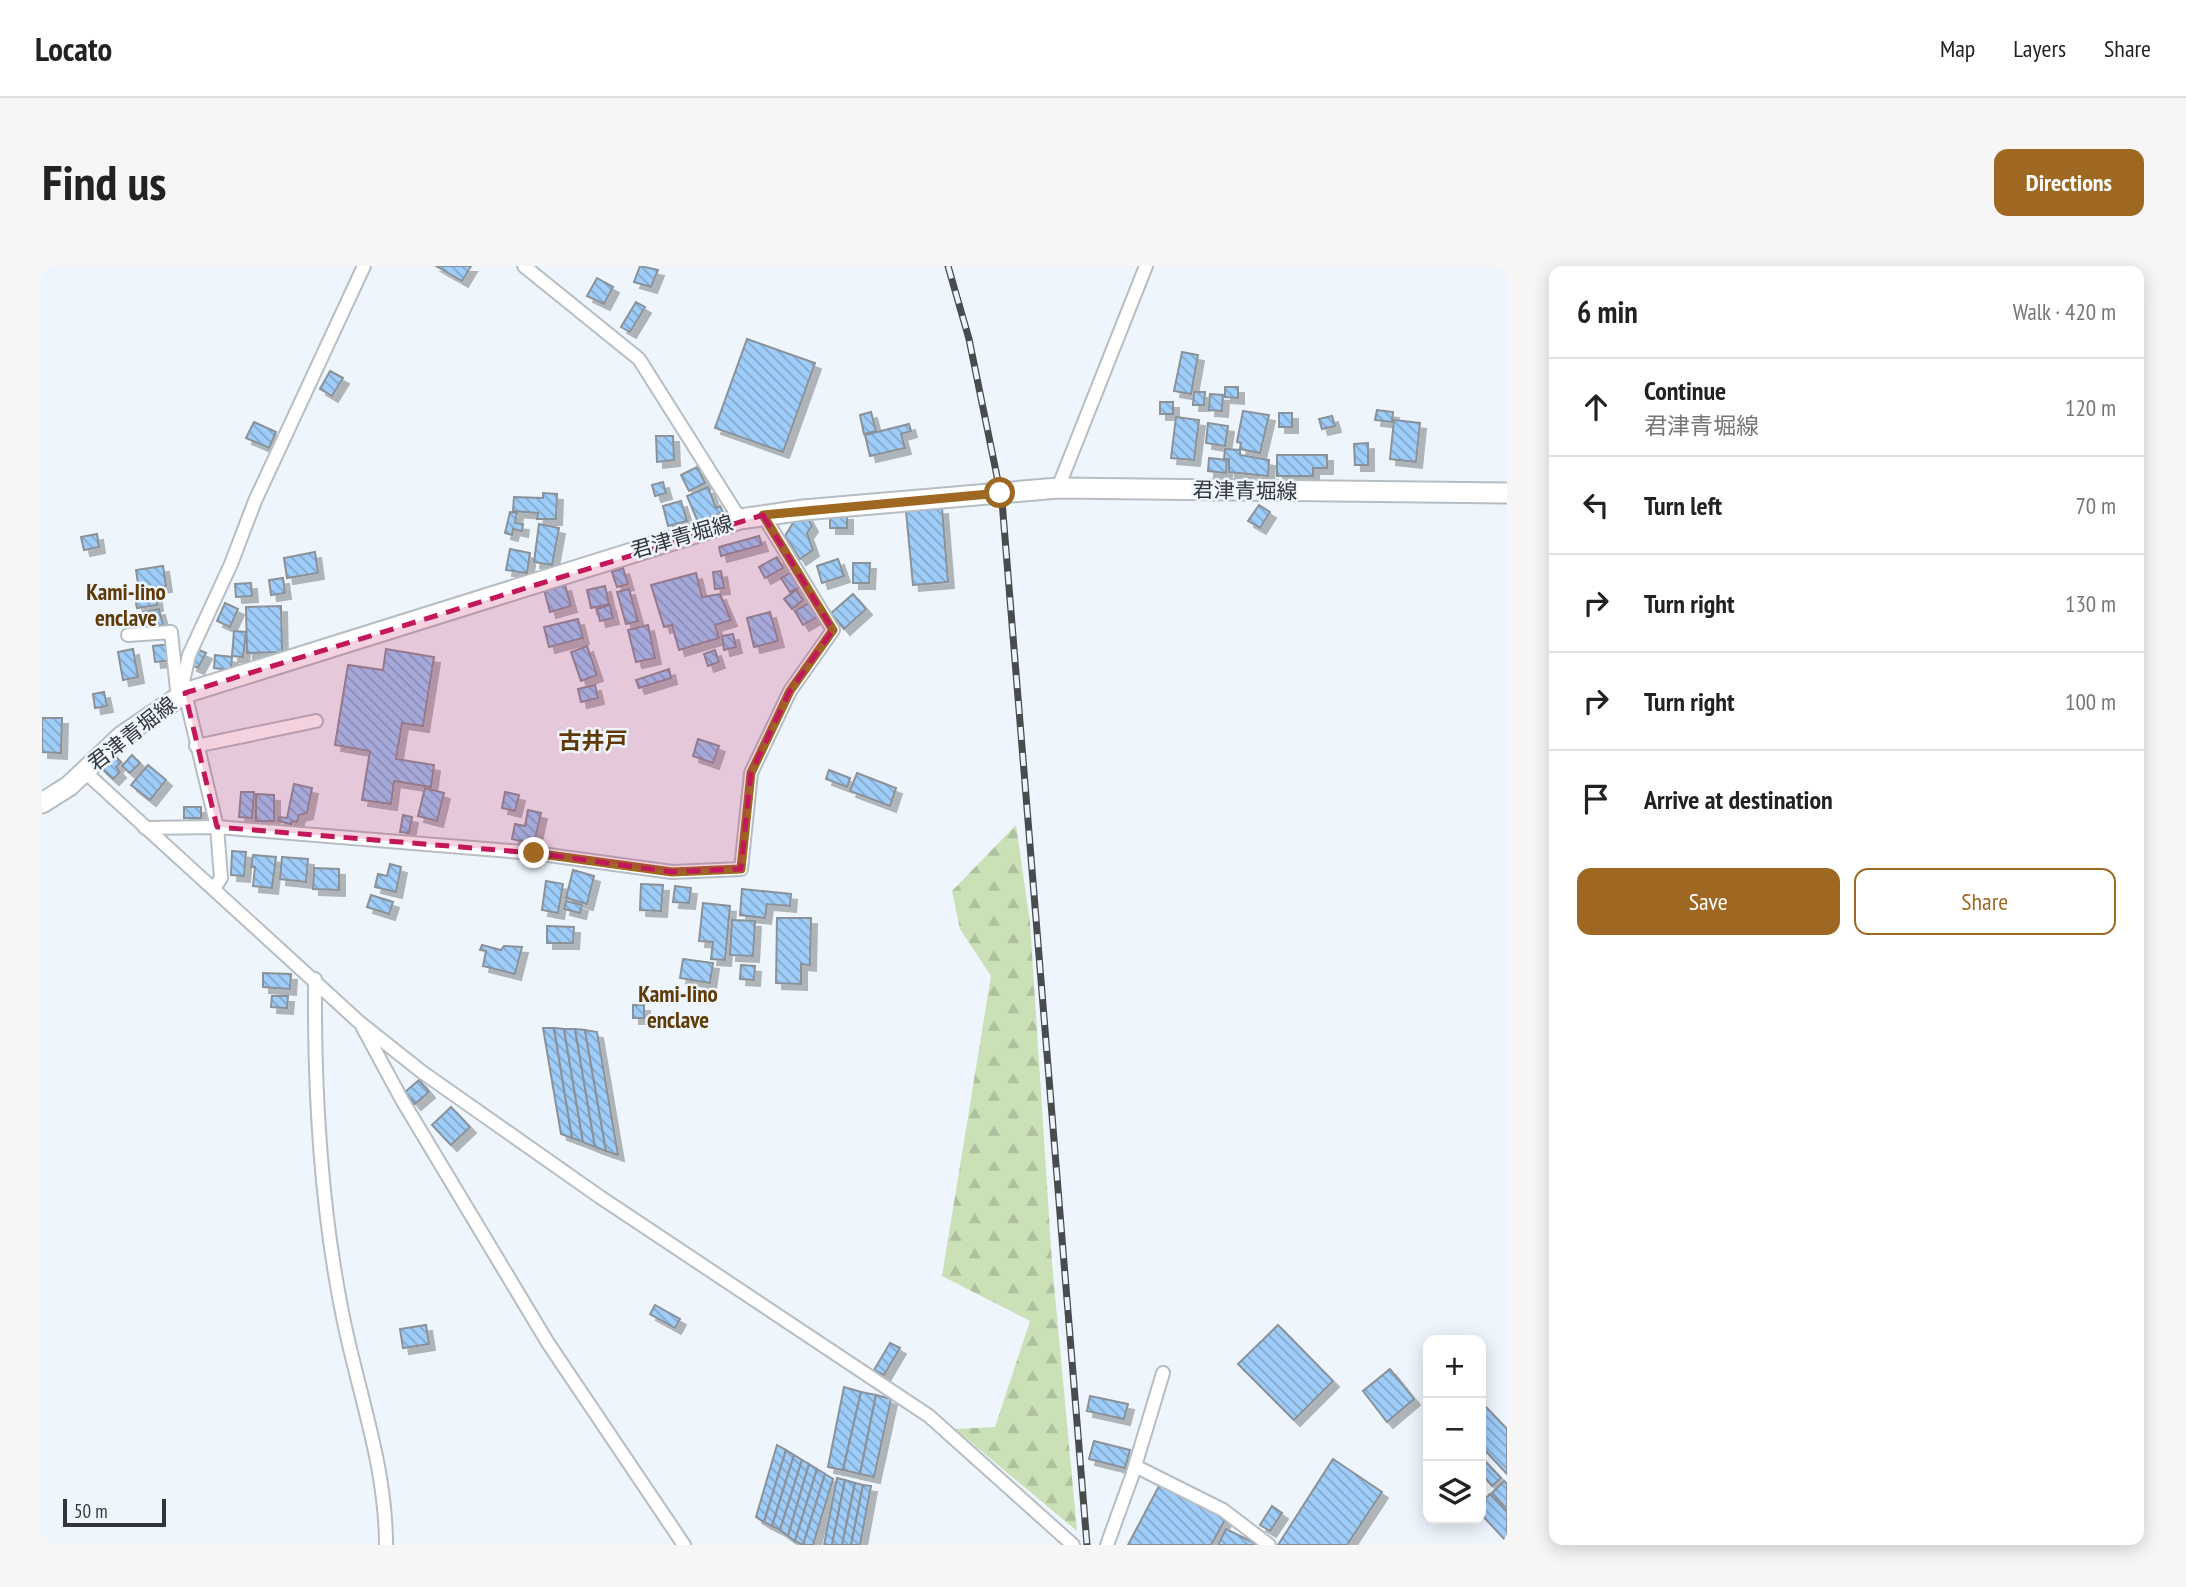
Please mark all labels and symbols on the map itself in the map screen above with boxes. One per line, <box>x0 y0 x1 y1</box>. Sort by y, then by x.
street label: 君津青堀線 <box>1192 476 1298 505</box>
route start <box>984 477 1015 508</box>
street label: 君津青堀線 <box>628 509 736 564</box>
district label: Kami-Iino enclave <box>86 577 166 632</box>
street label: 君津青堀線 <box>82 691 181 777</box>
district label: 古井戸 <box>559 726 628 755</box>
route end <box>518 837 549 868</box>
district label: Kami-Iino enclave <box>638 979 718 1034</box>
scale bar <box>63 1496 166 1528</box>

